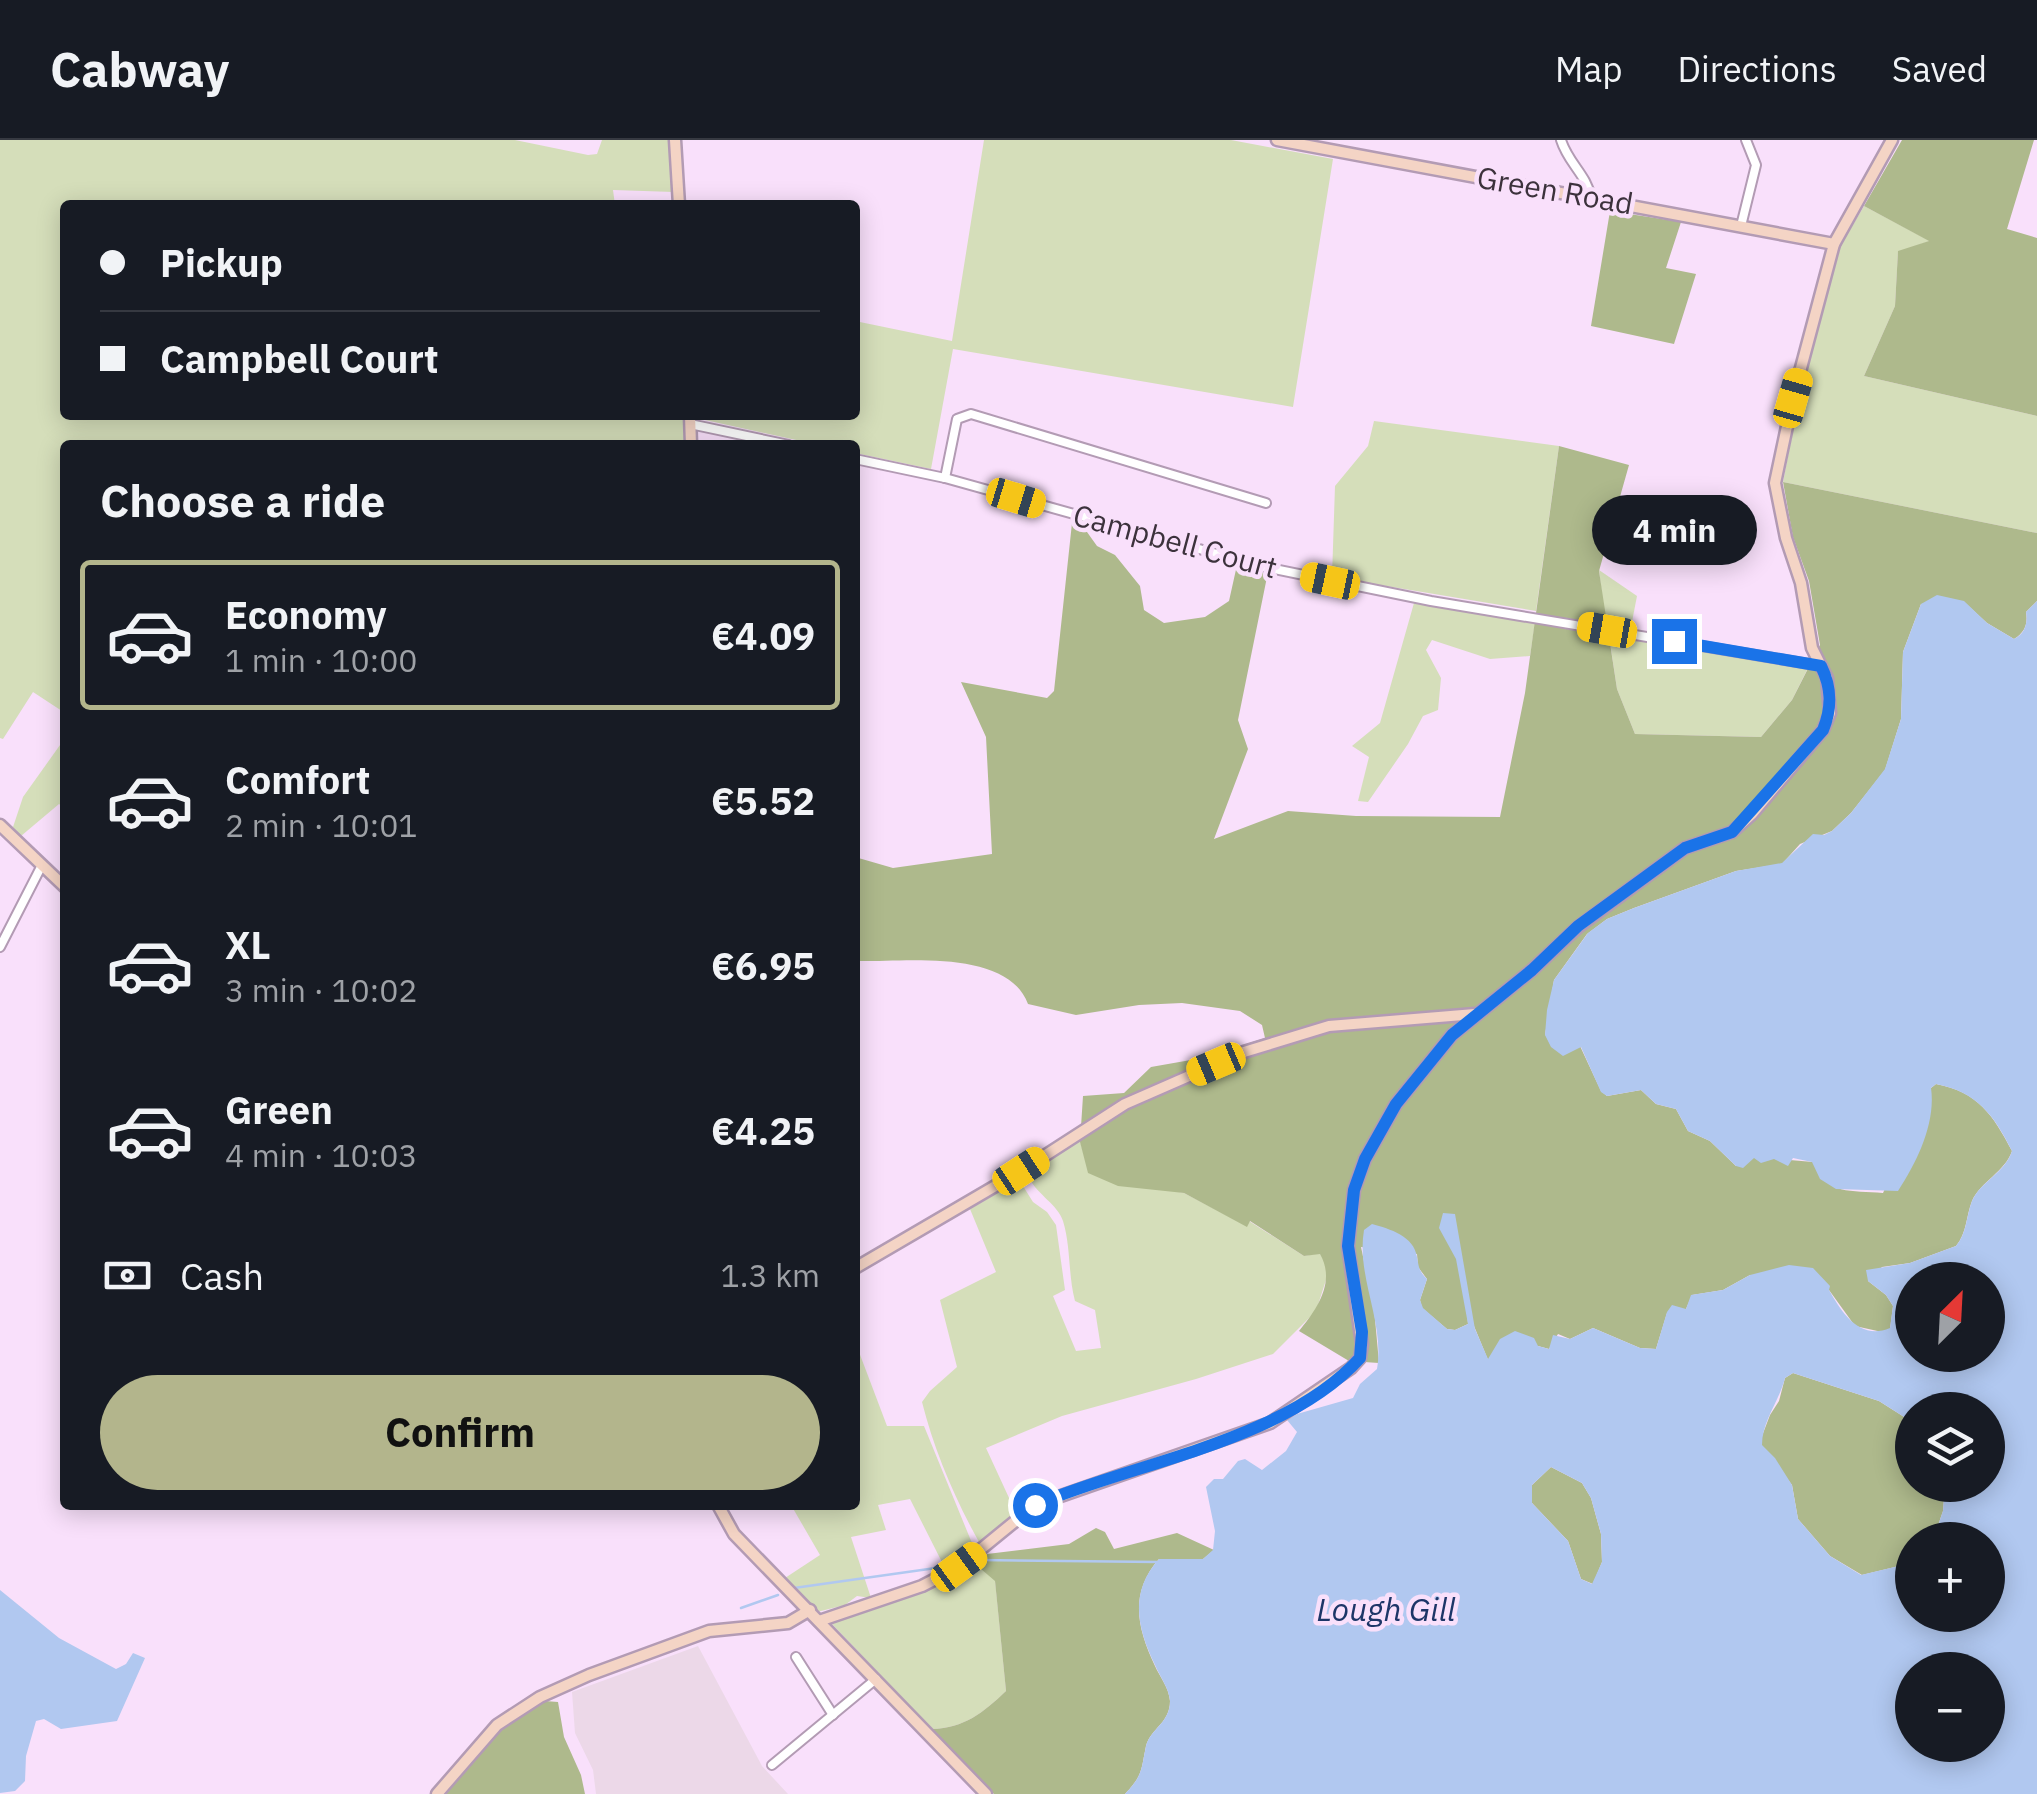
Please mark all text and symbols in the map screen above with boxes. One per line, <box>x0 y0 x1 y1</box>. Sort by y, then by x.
text: Cabway <box>50 38 229 100</box>
text: Map <box>1555 46 1623 92</box>
text: Directions <box>1678 46 1837 92</box>
text: Saved <box>1892 46 1987 92</box>
street label: Green Road <box>1474 157 1636 222</box>
text: Pickup <box>160 238 283 287</box>
text: Campbell Court <box>160 334 438 383</box>
car <box>1770 365 1816 431</box>
text: Choose a ride <box>100 471 385 529</box>
car <box>983 475 1049 521</box>
street label: Campbell Court <box>1069 495 1282 586</box>
callout: 4 min <box>1592 496 1756 566</box>
text: 4 min <box>1633 509 1716 551</box>
car <box>1298 560 1362 602</box>
icon: car <box>105 590 195 680</box>
text: Economy <box>225 590 387 639</box>
car <box>1575 610 1639 650</box>
text: €4.09 <box>711 611 815 660</box>
route end <box>1652 619 1697 664</box>
text: 1 min · 10:00 <box>225 639 418 681</box>
icon: car <box>105 755 195 845</box>
text: Comfort <box>225 755 370 804</box>
text: €5.52 <box>711 776 815 825</box>
text: 2 min · 10:01 <box>225 804 418 846</box>
icon: car <box>105 920 195 1010</box>
text: XL <box>225 920 271 969</box>
text: €6.95 <box>711 941 815 990</box>
text: 3 min · 10:02 <box>225 969 418 1011</box>
car <box>1183 1038 1249 1090</box>
icon: car <box>105 1085 195 1175</box>
text: Green <box>225 1085 333 1134</box>
text: €4.25 <box>711 1106 815 1155</box>
text: 4 min · 10:03 <box>225 1134 418 1176</box>
car <box>988 1142 1054 1200</box>
icon: cash <box>100 1248 155 1303</box>
text: Cash <box>180 1251 264 1300</box>
text: 1.3 km <box>721 1254 820 1296</box>
north arrow <box>1895 1262 2005 1372</box>
map controls <box>1895 1262 2005 1762</box>
button: Confirm <box>100 1375 820 1490</box>
button: layers <box>1895 1392 2005 1502</box>
route start <box>1013 1483 1058 1528</box>
button: + <box>1895 1522 2005 1632</box>
car <box>926 1537 992 1597</box>
water label: Lough Gill <box>1317 1588 1456 1630</box>
button: − <box>1895 1652 2005 1762</box>

